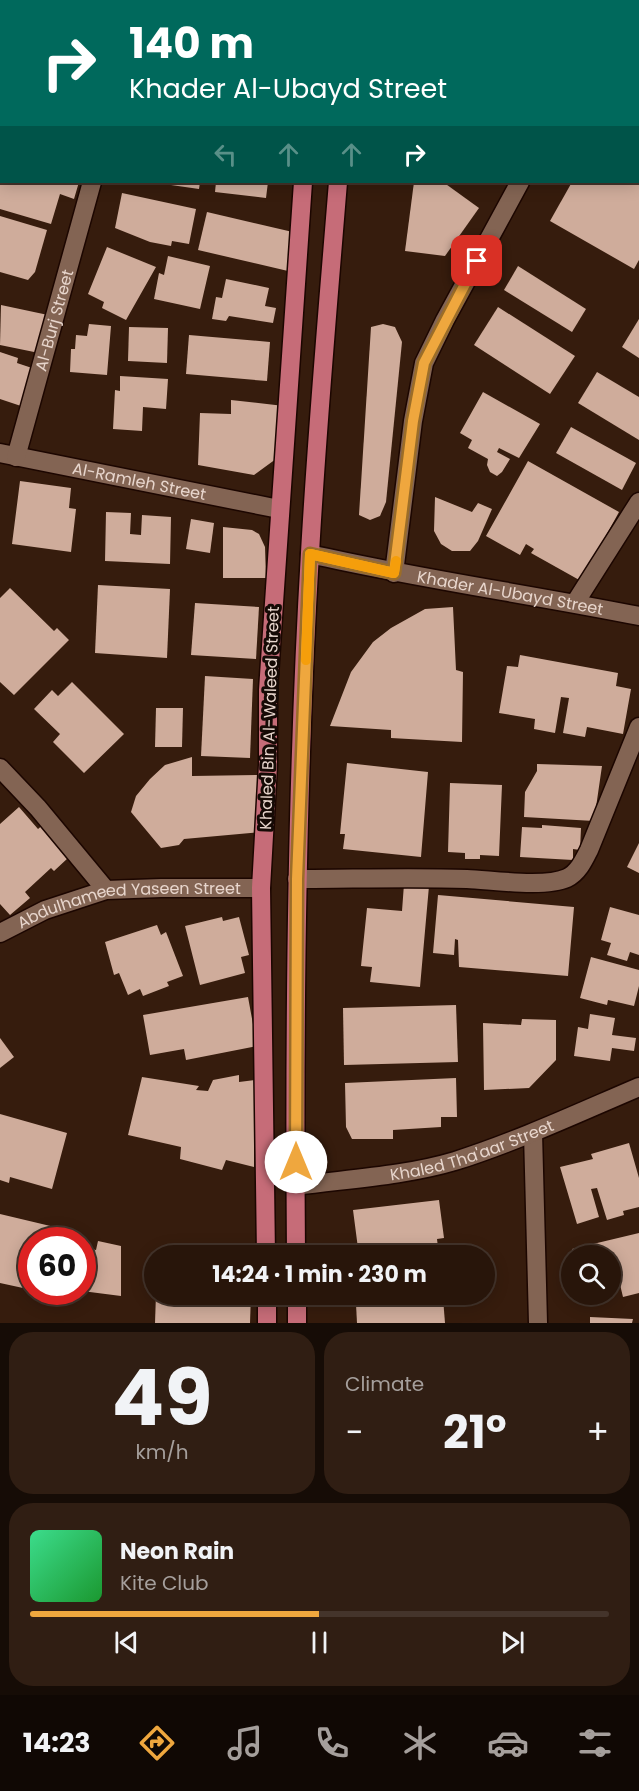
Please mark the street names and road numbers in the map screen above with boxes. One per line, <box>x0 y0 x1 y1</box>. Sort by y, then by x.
street label: Al-Burj Street <box>29 267 79 374</box>
street label: Al-Ramleh Street <box>70 457 208 506</box>
street label: Khader Al-Ubayd Street <box>415 565 605 621</box>
street label: Khaled Bin Al-Waleed Street <box>254 606 285 830</box>
street label: Abdulhameed Yaseen Street <box>13 877 241 934</box>
street label: Khaled Tha'aar Street <box>388 1114 557 1186</box>

